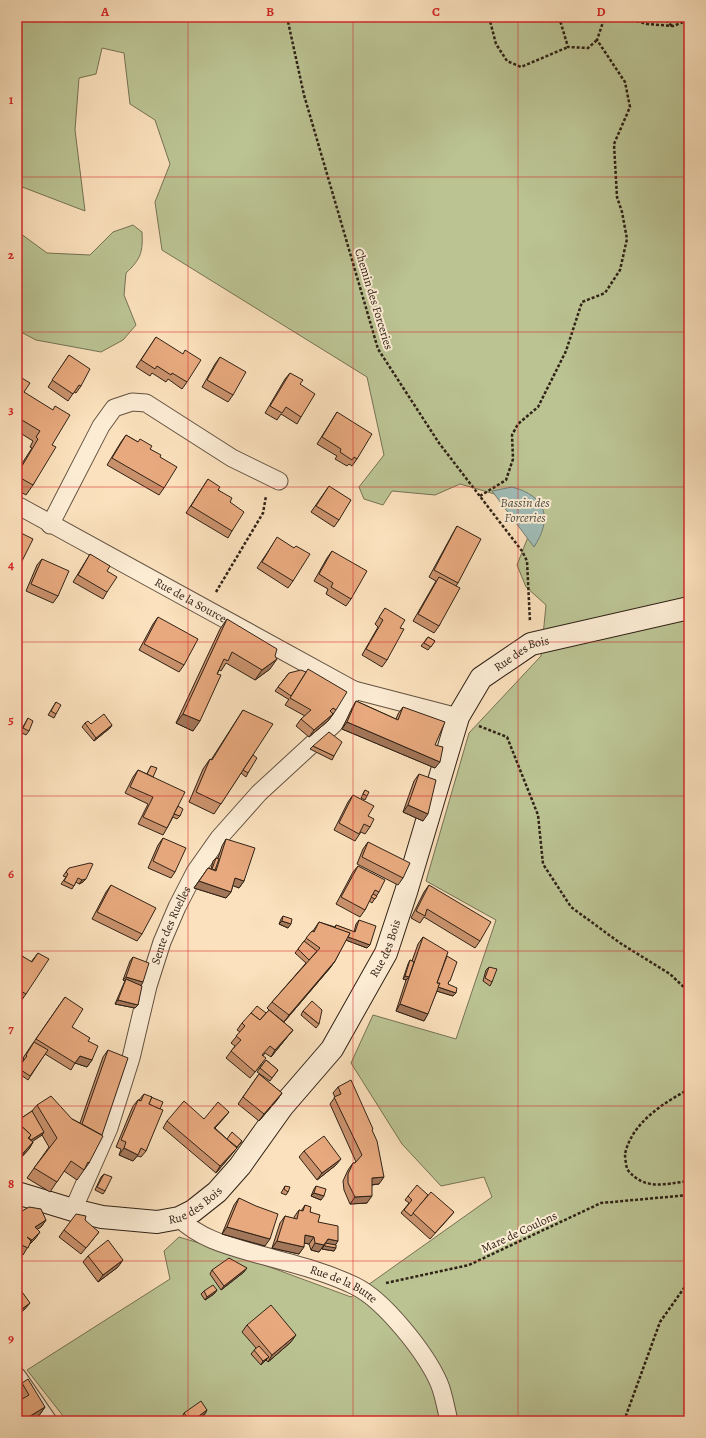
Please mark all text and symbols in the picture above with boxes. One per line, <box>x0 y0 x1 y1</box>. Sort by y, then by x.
text: A <box>100 3 110 20</box>
text: B <box>266 3 274 20</box>
text: C <box>432 3 440 20</box>
text: D <box>596 3 606 20</box>
text: 1 <box>9 91 14 108</box>
text: 2 <box>8 246 15 263</box>
street label: Chemin des Forceries <box>351 246 397 352</box>
text: 3 <box>8 401 14 418</box>
water label: Bassin des Forceries <box>500 494 550 526</box>
text: 4 <box>8 556 14 573</box>
street label: Rue de la Source <box>152 574 229 627</box>
street label: Rue des Bois <box>491 632 551 675</box>
text: 5 <box>8 711 14 728</box>
text: 6 <box>8 865 14 882</box>
street label: Sente des Ruelles <box>147 883 195 966</box>
street label: Rue des Bois <box>366 917 404 980</box>
text: 7 <box>8 1020 14 1037</box>
text: 8 <box>8 1175 14 1192</box>
street label: Rue des Bois <box>167 1183 226 1228</box>
street label: Mare de Coulons <box>478 1207 560 1257</box>
street label: Rue de la Butte <box>308 1261 381 1307</box>
text: 9 <box>8 1330 14 1347</box>

